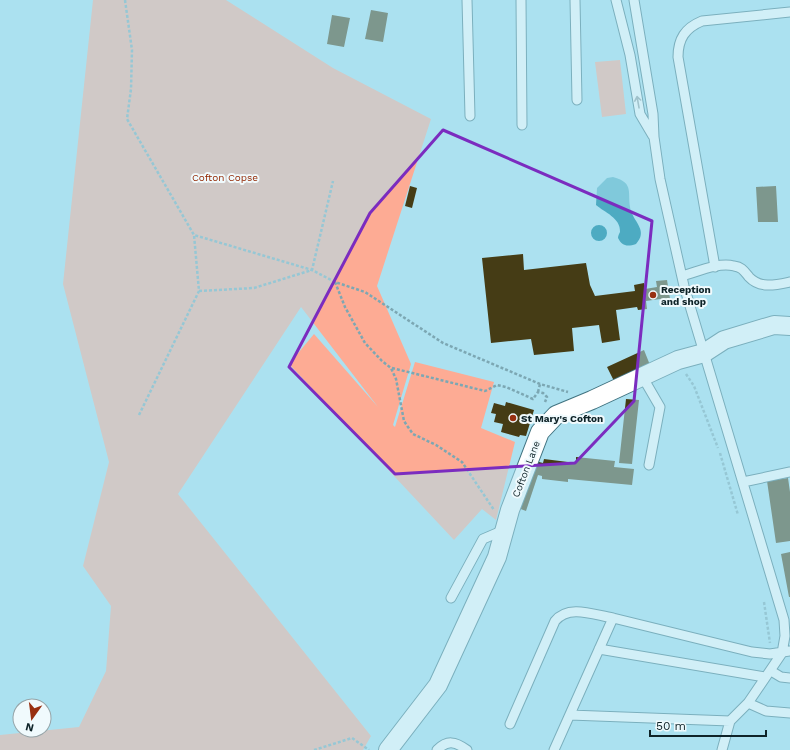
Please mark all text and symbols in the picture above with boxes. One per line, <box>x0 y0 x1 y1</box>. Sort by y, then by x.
one-way arrow <box>634 96 642 109</box>
park label: Cofton Copse <box>192 172 258 183</box>
place label: Reception and shop <box>661 284 711 307</box>
marker: Reception and shop <box>648 290 658 300</box>
marker: St Mary's Cofton <box>508 413 518 423</box>
place label: St Mary's Cofton <box>521 413 603 424</box>
street label: Cofton Lane <box>510 439 542 499</box>
north arrow <box>12 698 52 738</box>
scale bar <box>650 712 766 738</box>
text: 50 m <box>656 719 686 733</box>
text: N <box>24 720 35 735</box>

